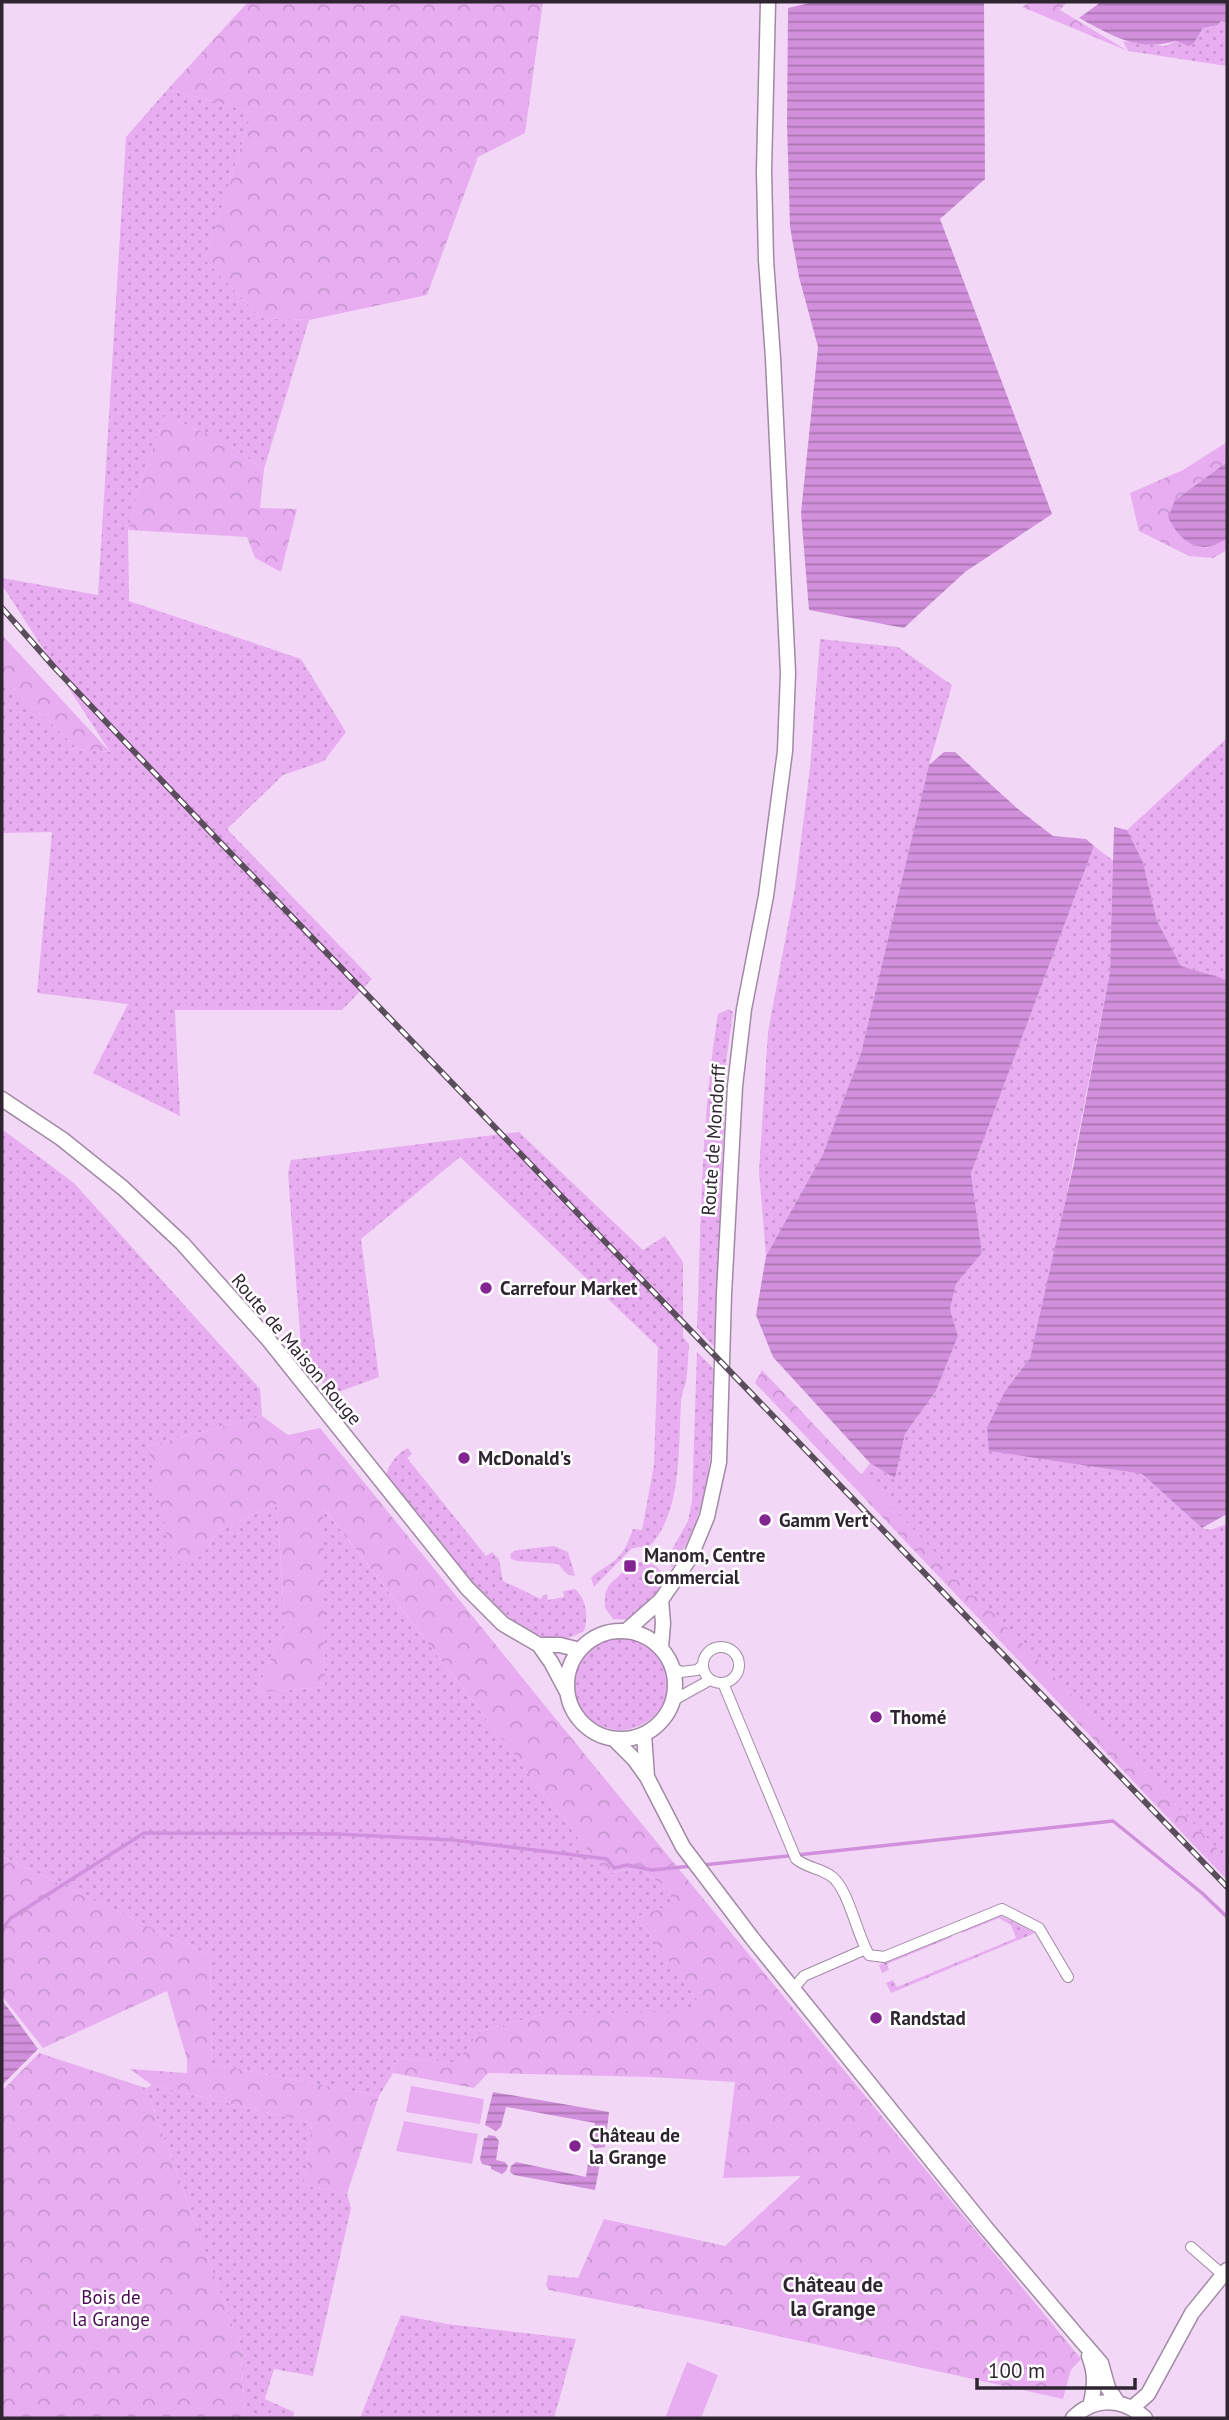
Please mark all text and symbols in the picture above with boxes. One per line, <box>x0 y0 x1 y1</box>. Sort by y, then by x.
street label: Route de Mondorff <box>696 1063 730 1216</box>
street label: Route de Maison Rouge <box>227 1268 367 1430</box>
place label: Carrefour Market <box>500 1276 638 1300</box>
marker: Carrefour Market <box>478 1280 494 1296</box>
place label: McDonald's <box>478 1446 571 1470</box>
marker: McDonald's <box>456 1450 472 1466</box>
place label: Gamm Vert <box>779 1508 869 1532</box>
marker: Gamm Vert <box>757 1512 773 1528</box>
place label: Manom, Centre Commercial <box>644 1543 765 1589</box>
marker: Manom, Centre Commercial <box>622 1558 638 1574</box>
place label: Thomé <box>890 1705 946 1729</box>
marker: Thomé <box>868 1709 884 1725</box>
place label: Randstad <box>890 2006 966 2030</box>
marker: Randstad <box>868 2010 884 2026</box>
place label: Château de la Grange <box>589 2123 680 2169</box>
marker: Château de la Grange <box>567 2138 583 2154</box>
district label: Château de la Grange <box>783 2271 883 2322</box>
park label: Bois de la Grange <box>72 2285 150 2331</box>
scale bar <box>977 2346 1134 2390</box>
text: 100 m <box>988 2357 1045 2384</box>

